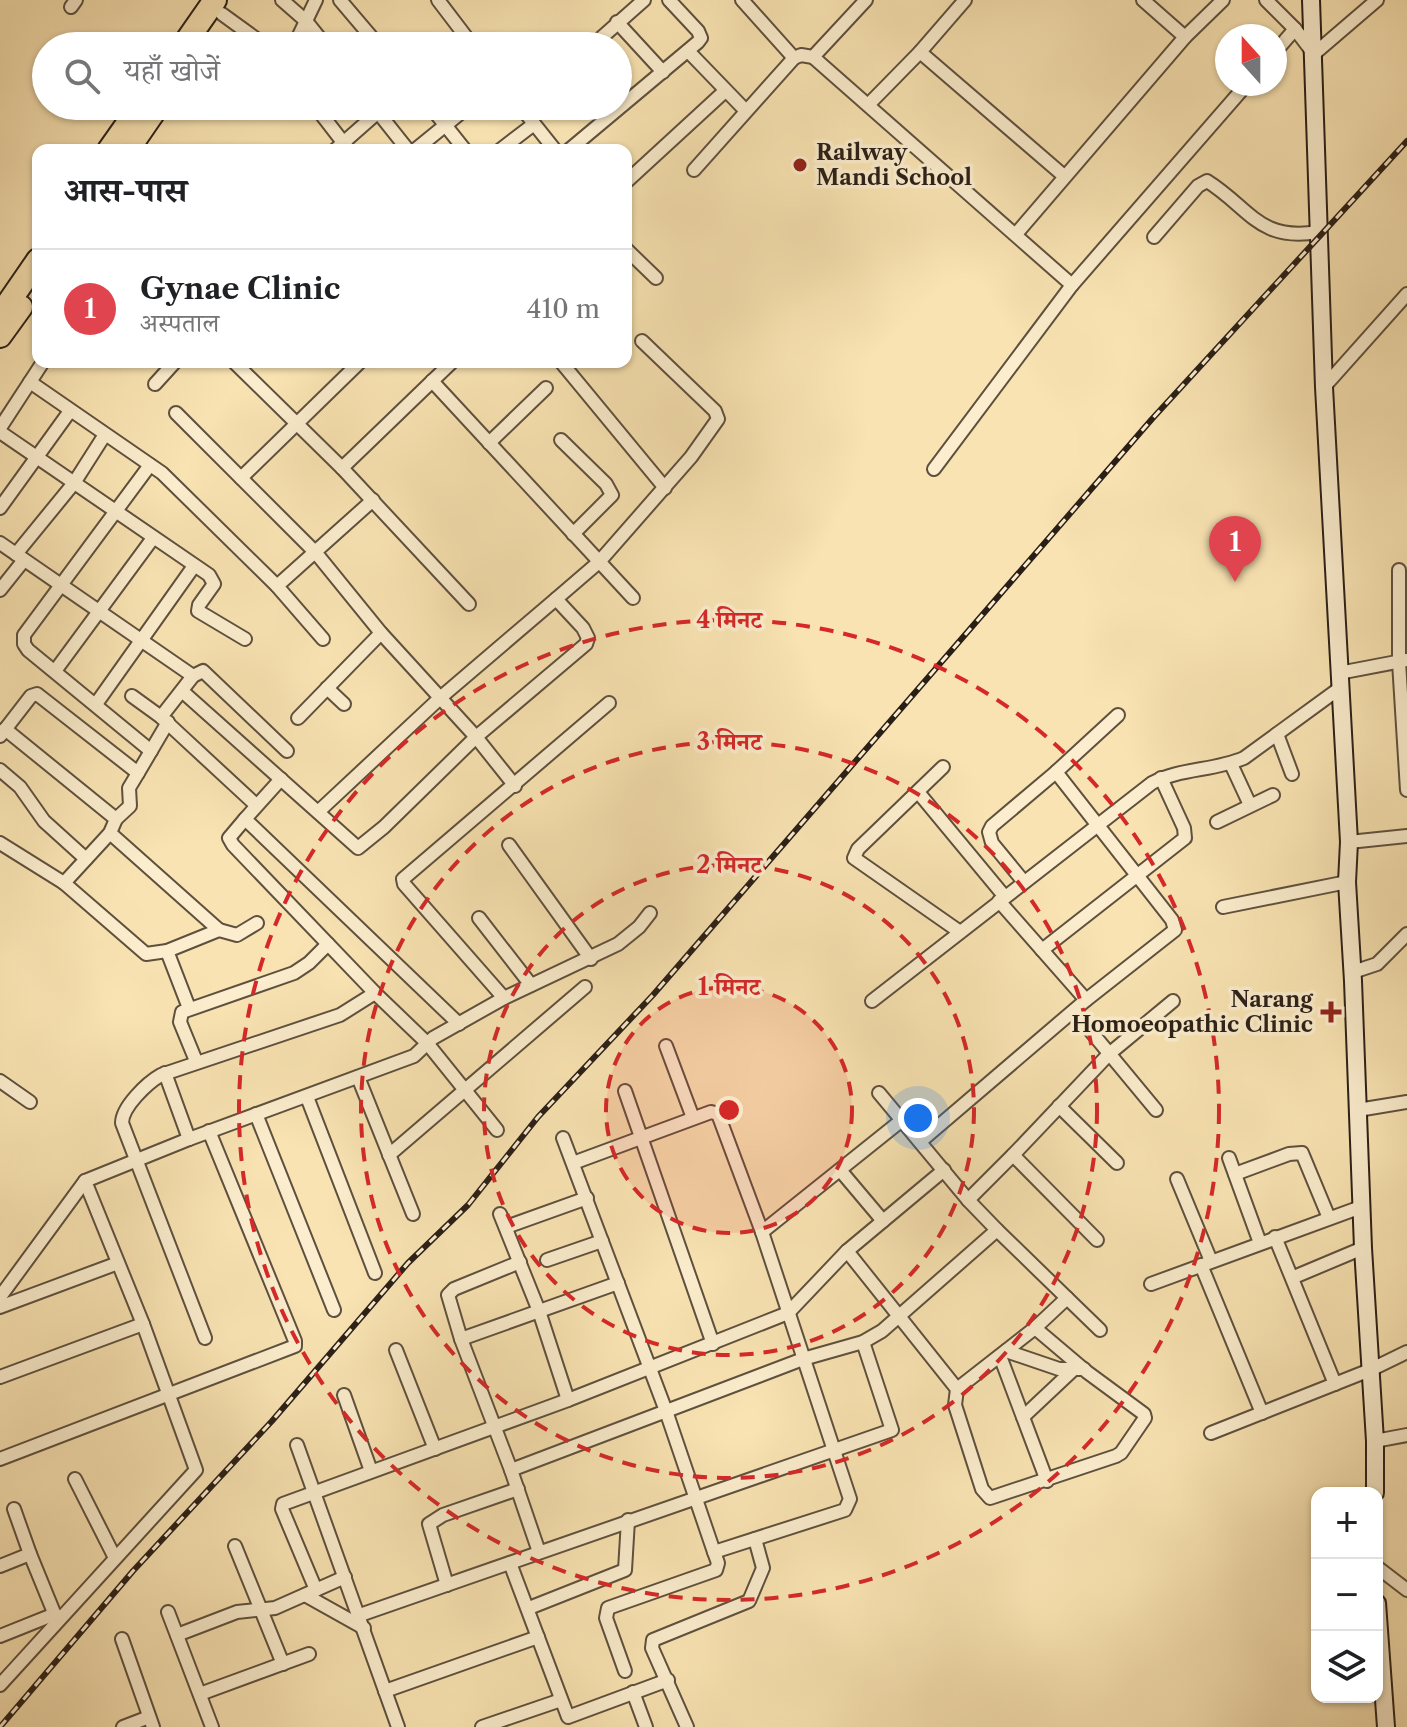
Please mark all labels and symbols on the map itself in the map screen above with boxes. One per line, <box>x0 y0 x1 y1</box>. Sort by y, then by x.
north arrow <box>1215 24 1287 96</box>
place label: Railway Mandi School <box>816 139 972 191</box>
marker: Railway Mandi School <box>791 156 809 174</box>
pin: 1 <box>1209 516 1261 582</box>
text: 4 मिनट <box>696 605 764 634</box>
text: 3 मिनट <box>696 727 764 756</box>
text: 2 मिनट <box>696 850 764 879</box>
text: 1 मिनट <box>698 972 763 1001</box>
place label: Narang Homoeopathic Clinic <box>1071 986 1314 1038</box>
marker: Narang Homoeopathic Clinic <box>1320 1001 1342 1023</box>
centre of rings <box>715 1096 743 1124</box>
your location <box>898 1098 938 1138</box>

